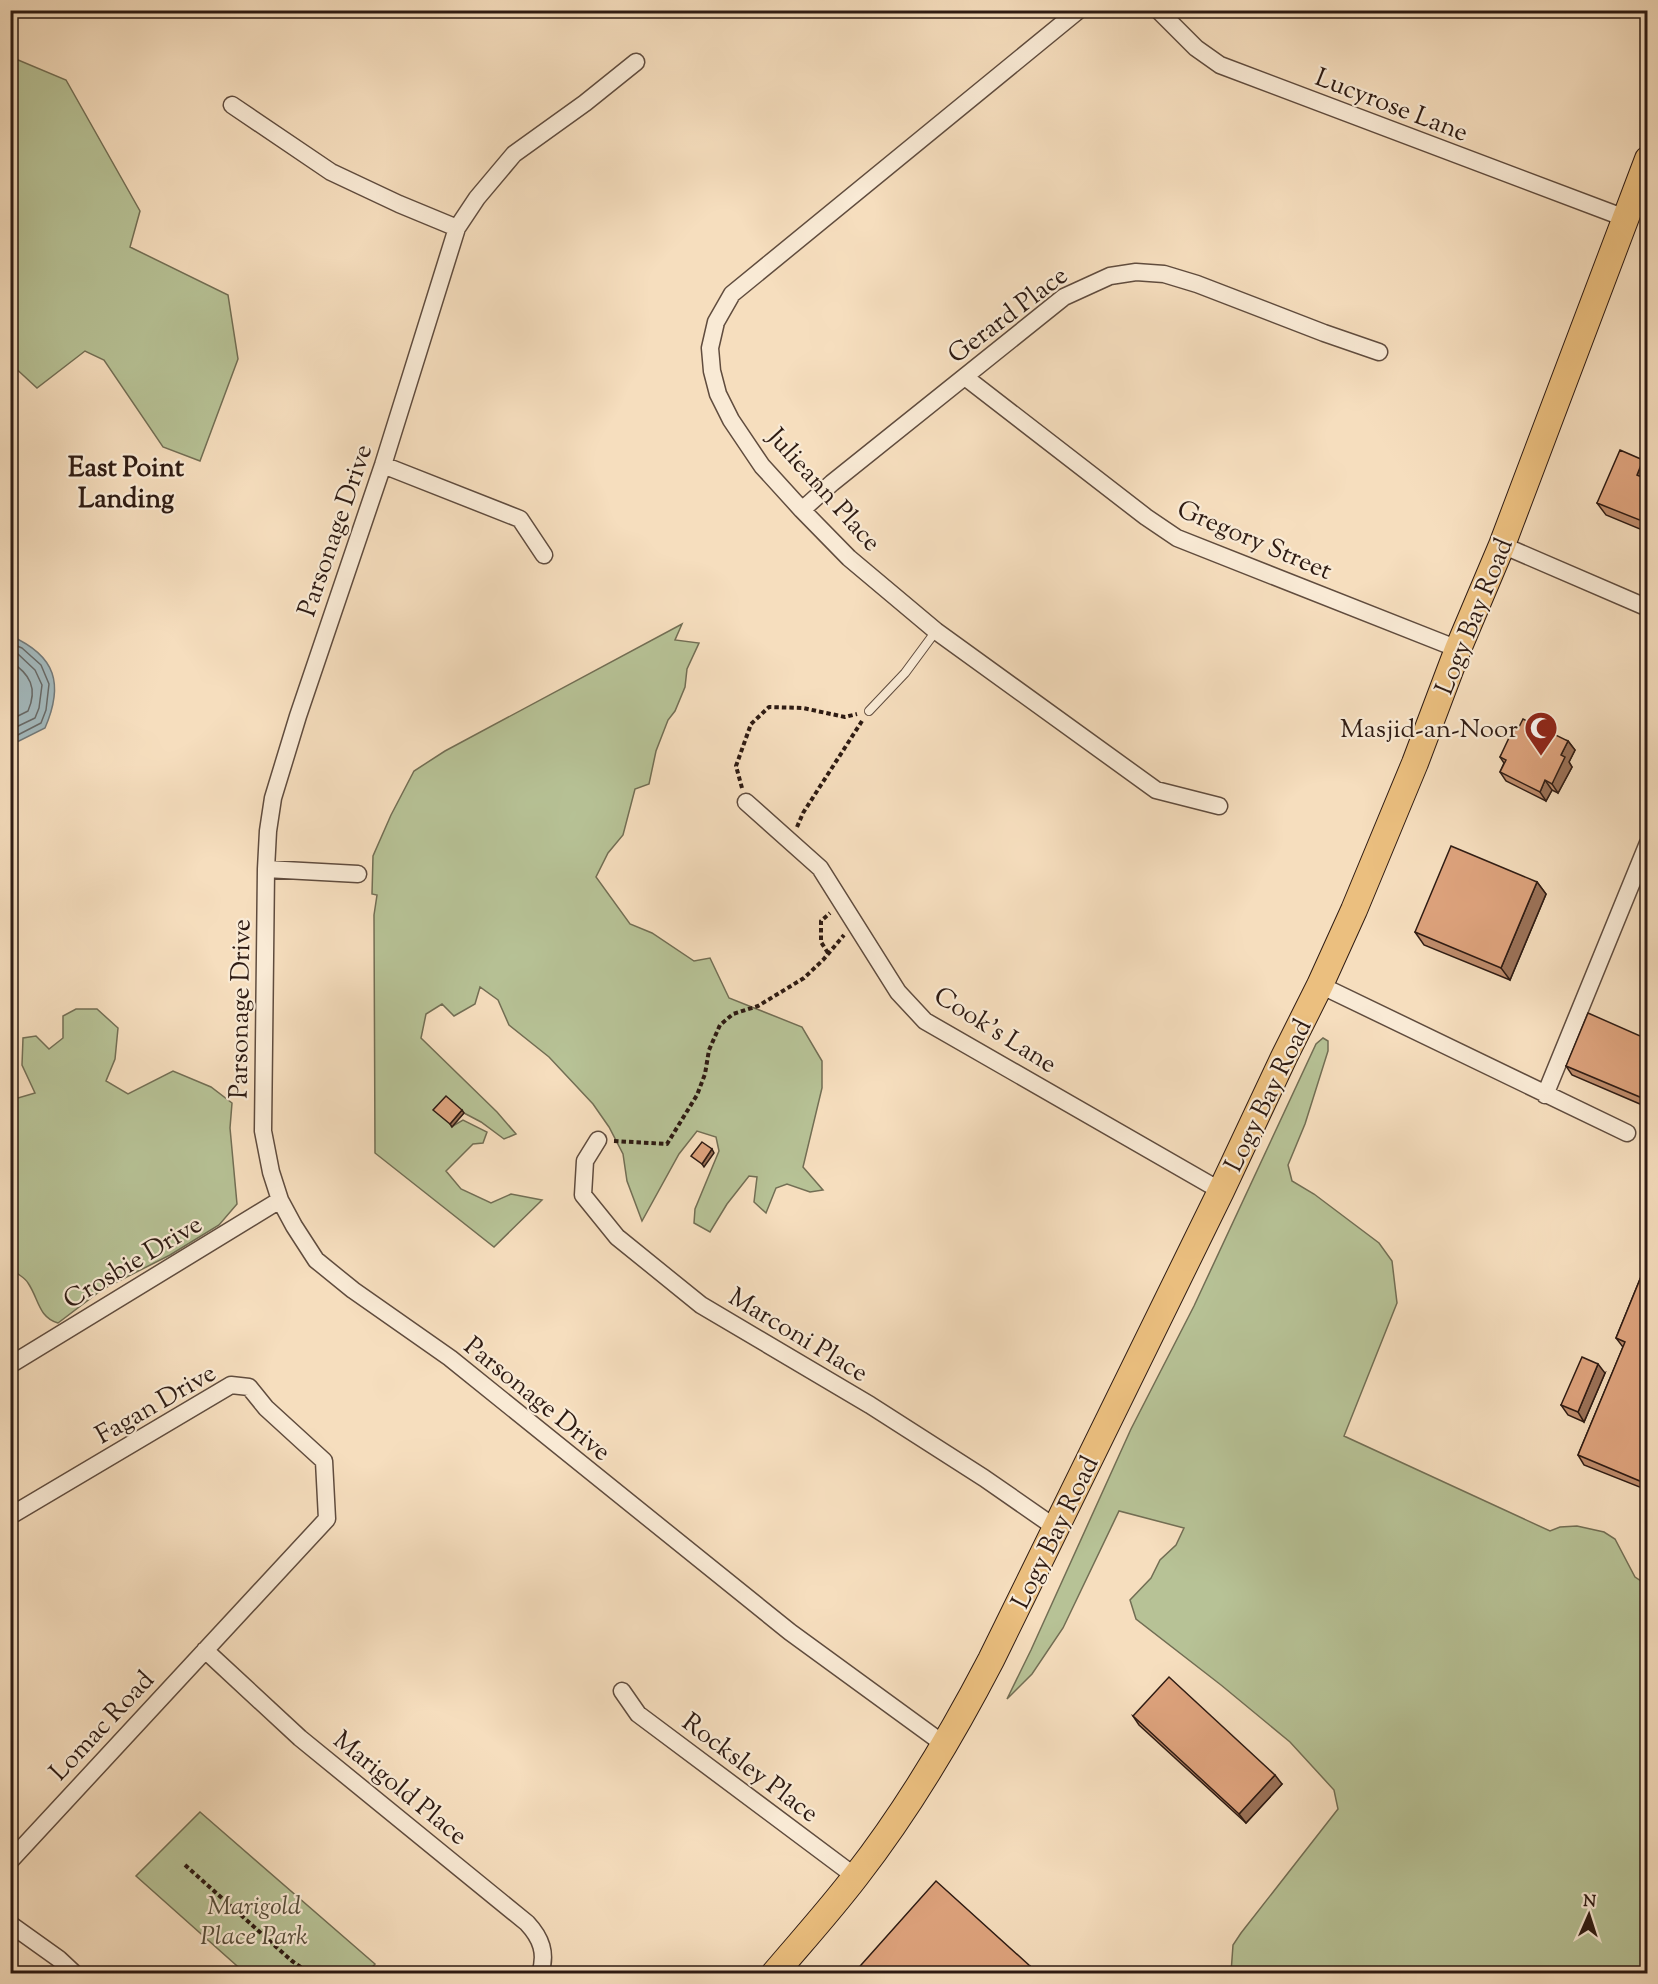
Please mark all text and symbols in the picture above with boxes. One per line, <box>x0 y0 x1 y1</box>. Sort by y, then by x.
street label: Lucyrose Lane <box>1309 60 1473 153</box>
street label: Gerard Place <box>941 258 1076 374</box>
street label: Julieann Place <box>756 419 889 561</box>
street label: Parsonage Drive <box>290 440 383 622</box>
district label: East Point Landing <box>68 450 185 520</box>
street label: Gregory Street <box>1171 492 1337 591</box>
street label: Logy Bay Road <box>1427 533 1524 701</box>
mosque icon: Masjid-an-Noor <box>1523 710 1559 757</box>
place label: Masjid-an-Noor <box>1340 712 1518 749</box>
street label: Parsonage Drive <box>221 919 262 1099</box>
street label: Cook's Lane <box>926 979 1063 1084</box>
street label: Logy Bay Road <box>1216 1013 1322 1179</box>
street label: Crosbie Drive <box>57 1207 210 1319</box>
street label: Marconi Place <box>721 1280 875 1392</box>
street label: Parsonage Drive <box>455 1329 618 1471</box>
street label: Fagan Drive <box>89 1356 223 1455</box>
street label: Logy Bay Road <box>1003 1450 1109 1616</box>
street label: Lomac Road <box>42 1663 164 1790</box>
street label: Rocksley Place <box>673 1705 826 1833</box>
street label: Marigold Place <box>324 1723 475 1855</box>
north arrow <box>1559 1885 1619 1945</box>
park label: Marigold Place Park <box>200 1889 308 1956</box>
text: N <box>1583 1891 1597 1914</box>

